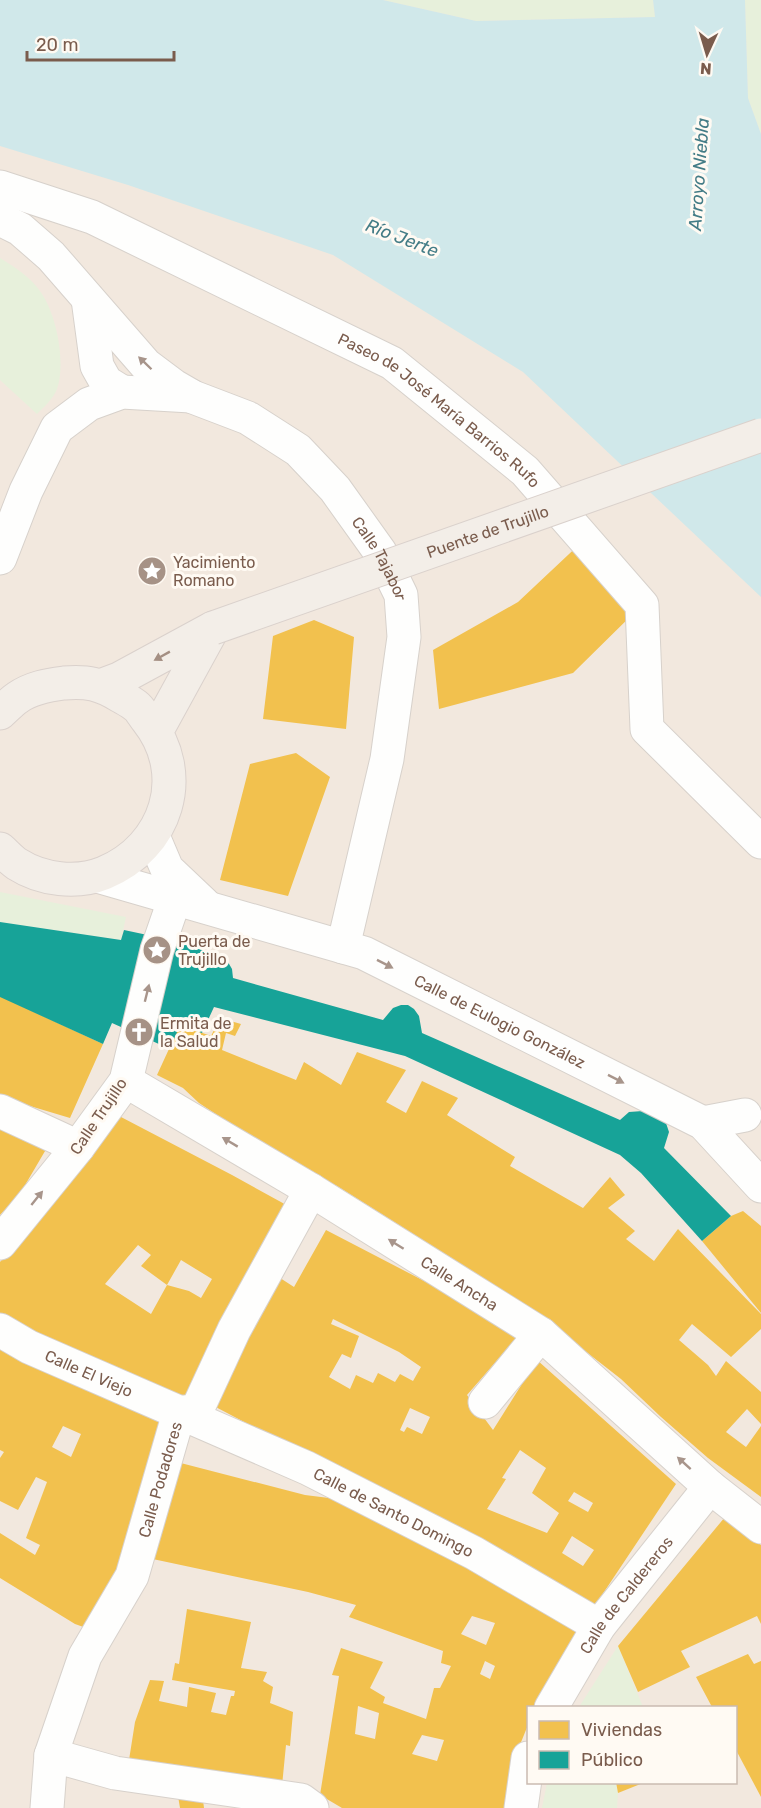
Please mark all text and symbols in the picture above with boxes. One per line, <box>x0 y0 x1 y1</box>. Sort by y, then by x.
scale bar <box>27 24 174 62</box>
north arrow <box>677 24 737 84</box>
text: 20 m <box>36 34 78 56</box>
text: N <box>700 59 712 78</box>
water label: Arroyo Niebla <box>684 117 714 232</box>
water label: Río Jerte <box>362 214 442 262</box>
street label: Paseo de José María Barrios Rufo <box>335 329 544 492</box>
one-way arrow <box>138 356 153 370</box>
street label: Puente de Trujillo <box>424 502 551 562</box>
street label: Calle Tajabor <box>348 513 410 601</box>
place label: Yacimiento Romano <box>173 553 255 590</box>
place icon: Yacimiento Romano <box>136 555 168 587</box>
one-way arrow <box>153 651 170 661</box>
place label: Puerta de Trujillo <box>178 932 250 969</box>
place icon: Puerta de Trujillo <box>141 934 173 966</box>
one-way arrow <box>377 959 394 969</box>
street label: Calle de Eulogio González <box>411 971 589 1073</box>
one-way arrow <box>143 983 152 1002</box>
place label: Ermita de la Salud <box>160 1014 231 1051</box>
church icon: Ermita de la Salud <box>123 1016 155 1048</box>
street label: Calle Trujillo <box>66 1074 131 1158</box>
one-way arrow <box>607 1075 624 1084</box>
one-way arrow <box>222 1137 238 1148</box>
one-way arrow <box>30 1190 43 1205</box>
one-way arrow <box>388 1238 404 1249</box>
street label: Calle Ancha <box>417 1252 501 1315</box>
street label: Calle El Viejo <box>42 1346 136 1401</box>
street label: Calle Podadores <box>135 1420 186 1540</box>
one-way arrow <box>677 1457 692 1470</box>
street label: Calle de Santo Domingo <box>310 1464 477 1561</box>
street label: Calle de Caldereros <box>576 1533 677 1657</box>
legend <box>527 1706 737 1784</box>
text: Viviendas <box>581 1719 662 1741</box>
text: Público <box>581 1749 643 1771</box>

